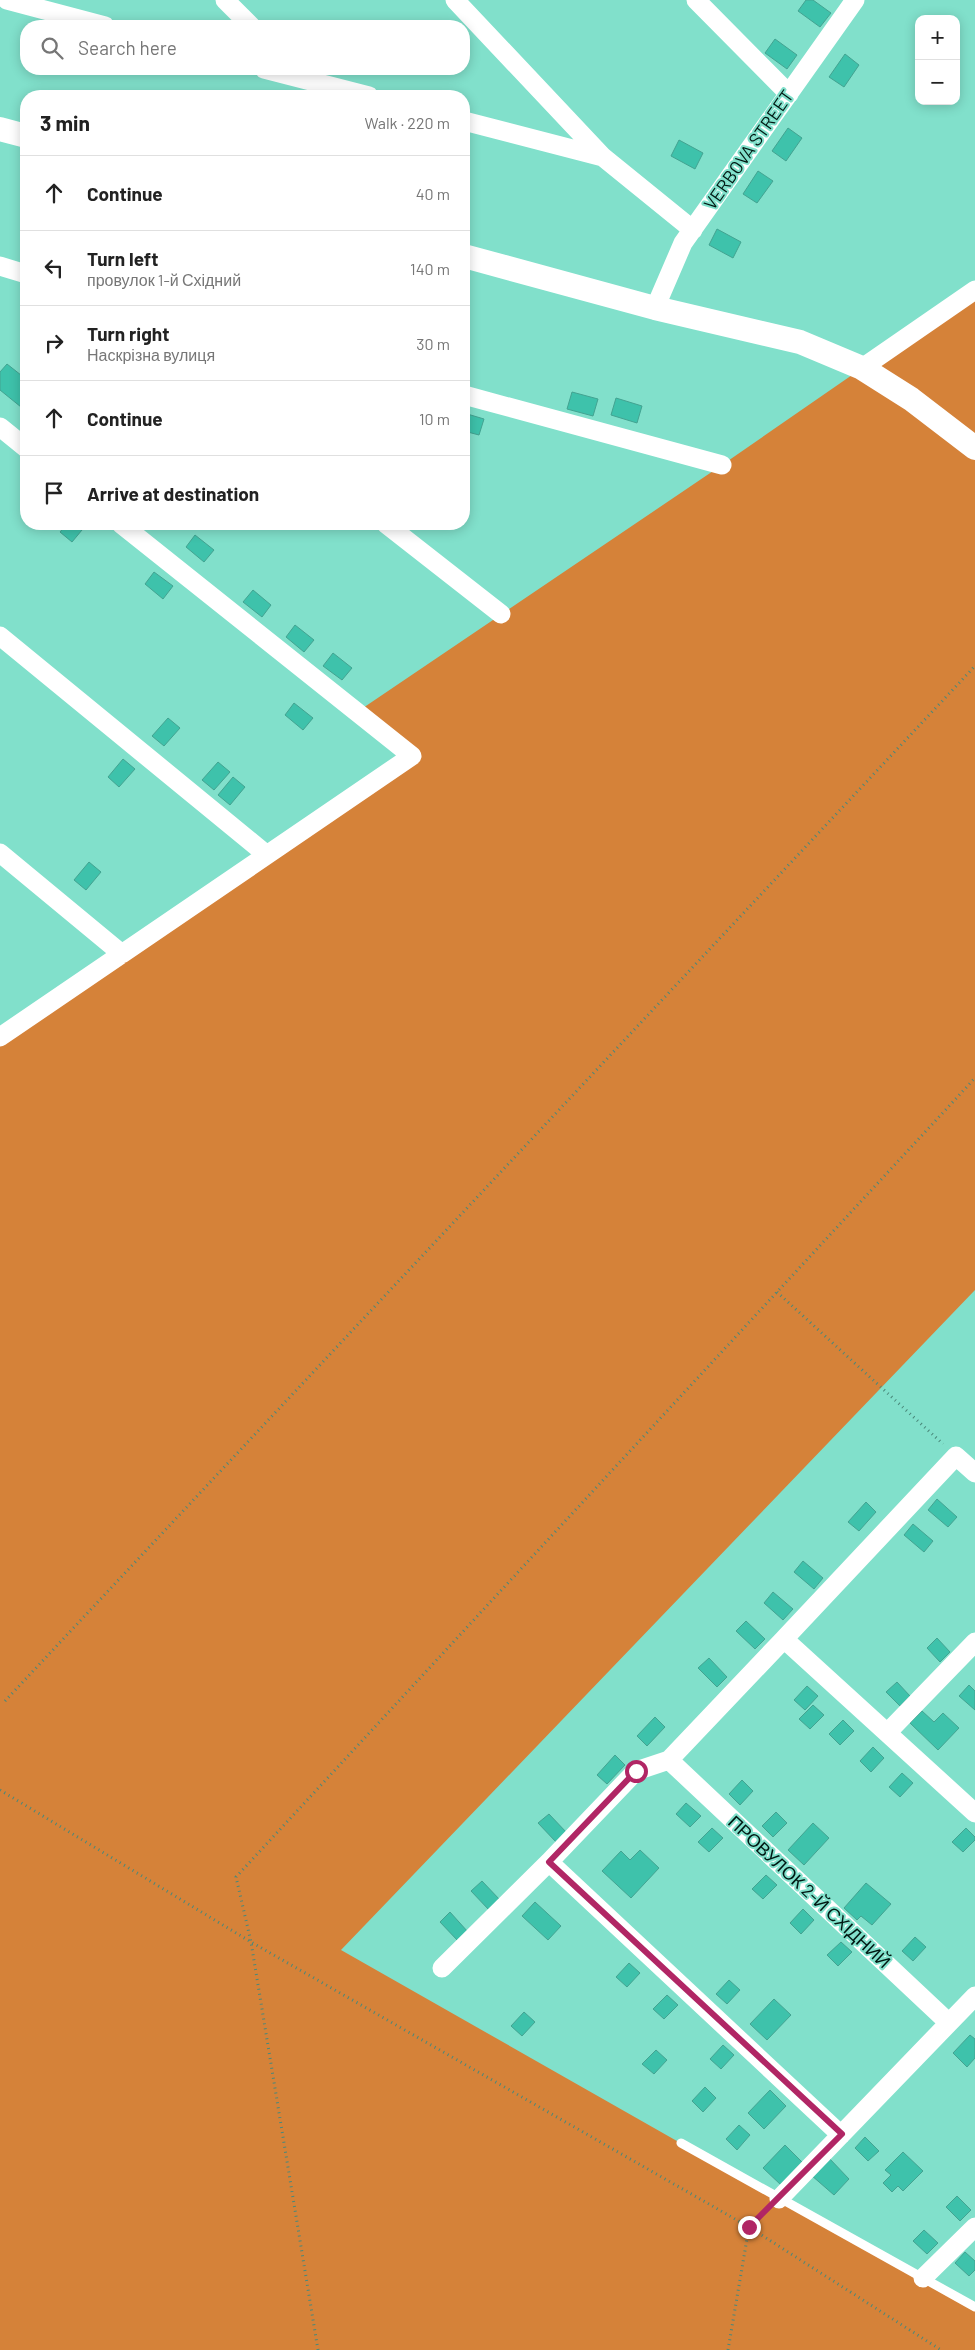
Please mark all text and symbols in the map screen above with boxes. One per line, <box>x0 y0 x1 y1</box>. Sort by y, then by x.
map controls <box>915 15 960 105</box>
button: + <box>915 15 960 60</box>
search box <box>20 20 470 75</box>
icon: search <box>38 34 66 62</box>
text: Search here <box>78 36 177 59</box>
button: − <box>915 60 960 105</box>
street label: VERBOVA STREET <box>699 85 798 214</box>
text: 3 min <box>40 110 90 135</box>
text: Walk · 220 m <box>364 113 450 132</box>
icon: ahead <box>40 179 68 207</box>
text: Continue <box>87 182 163 205</box>
text: 40 m <box>416 184 450 203</box>
text: Turn left <box>87 247 158 270</box>
icon: left <box>40 254 68 282</box>
text: 140 m <box>410 259 450 278</box>
text: провулок 1-й Східний <box>87 270 241 289</box>
text: Turn right <box>87 322 169 345</box>
icon: right <box>40 329 68 357</box>
text: 30 m <box>416 334 450 353</box>
text: Наскрізна вулиця <box>87 345 215 364</box>
icon: ahead <box>40 404 68 432</box>
text: Continue <box>87 407 163 430</box>
text: 10 m <box>419 409 450 428</box>
icon: arrive <box>40 479 68 507</box>
text: Arrive at destination <box>87 482 259 505</box>
route start <box>625 1760 648 1783</box>
street label: ПРОВУЛОК 2-Й СХІДНИЙ <box>724 1810 895 1972</box>
route end <box>738 2216 761 2239</box>

